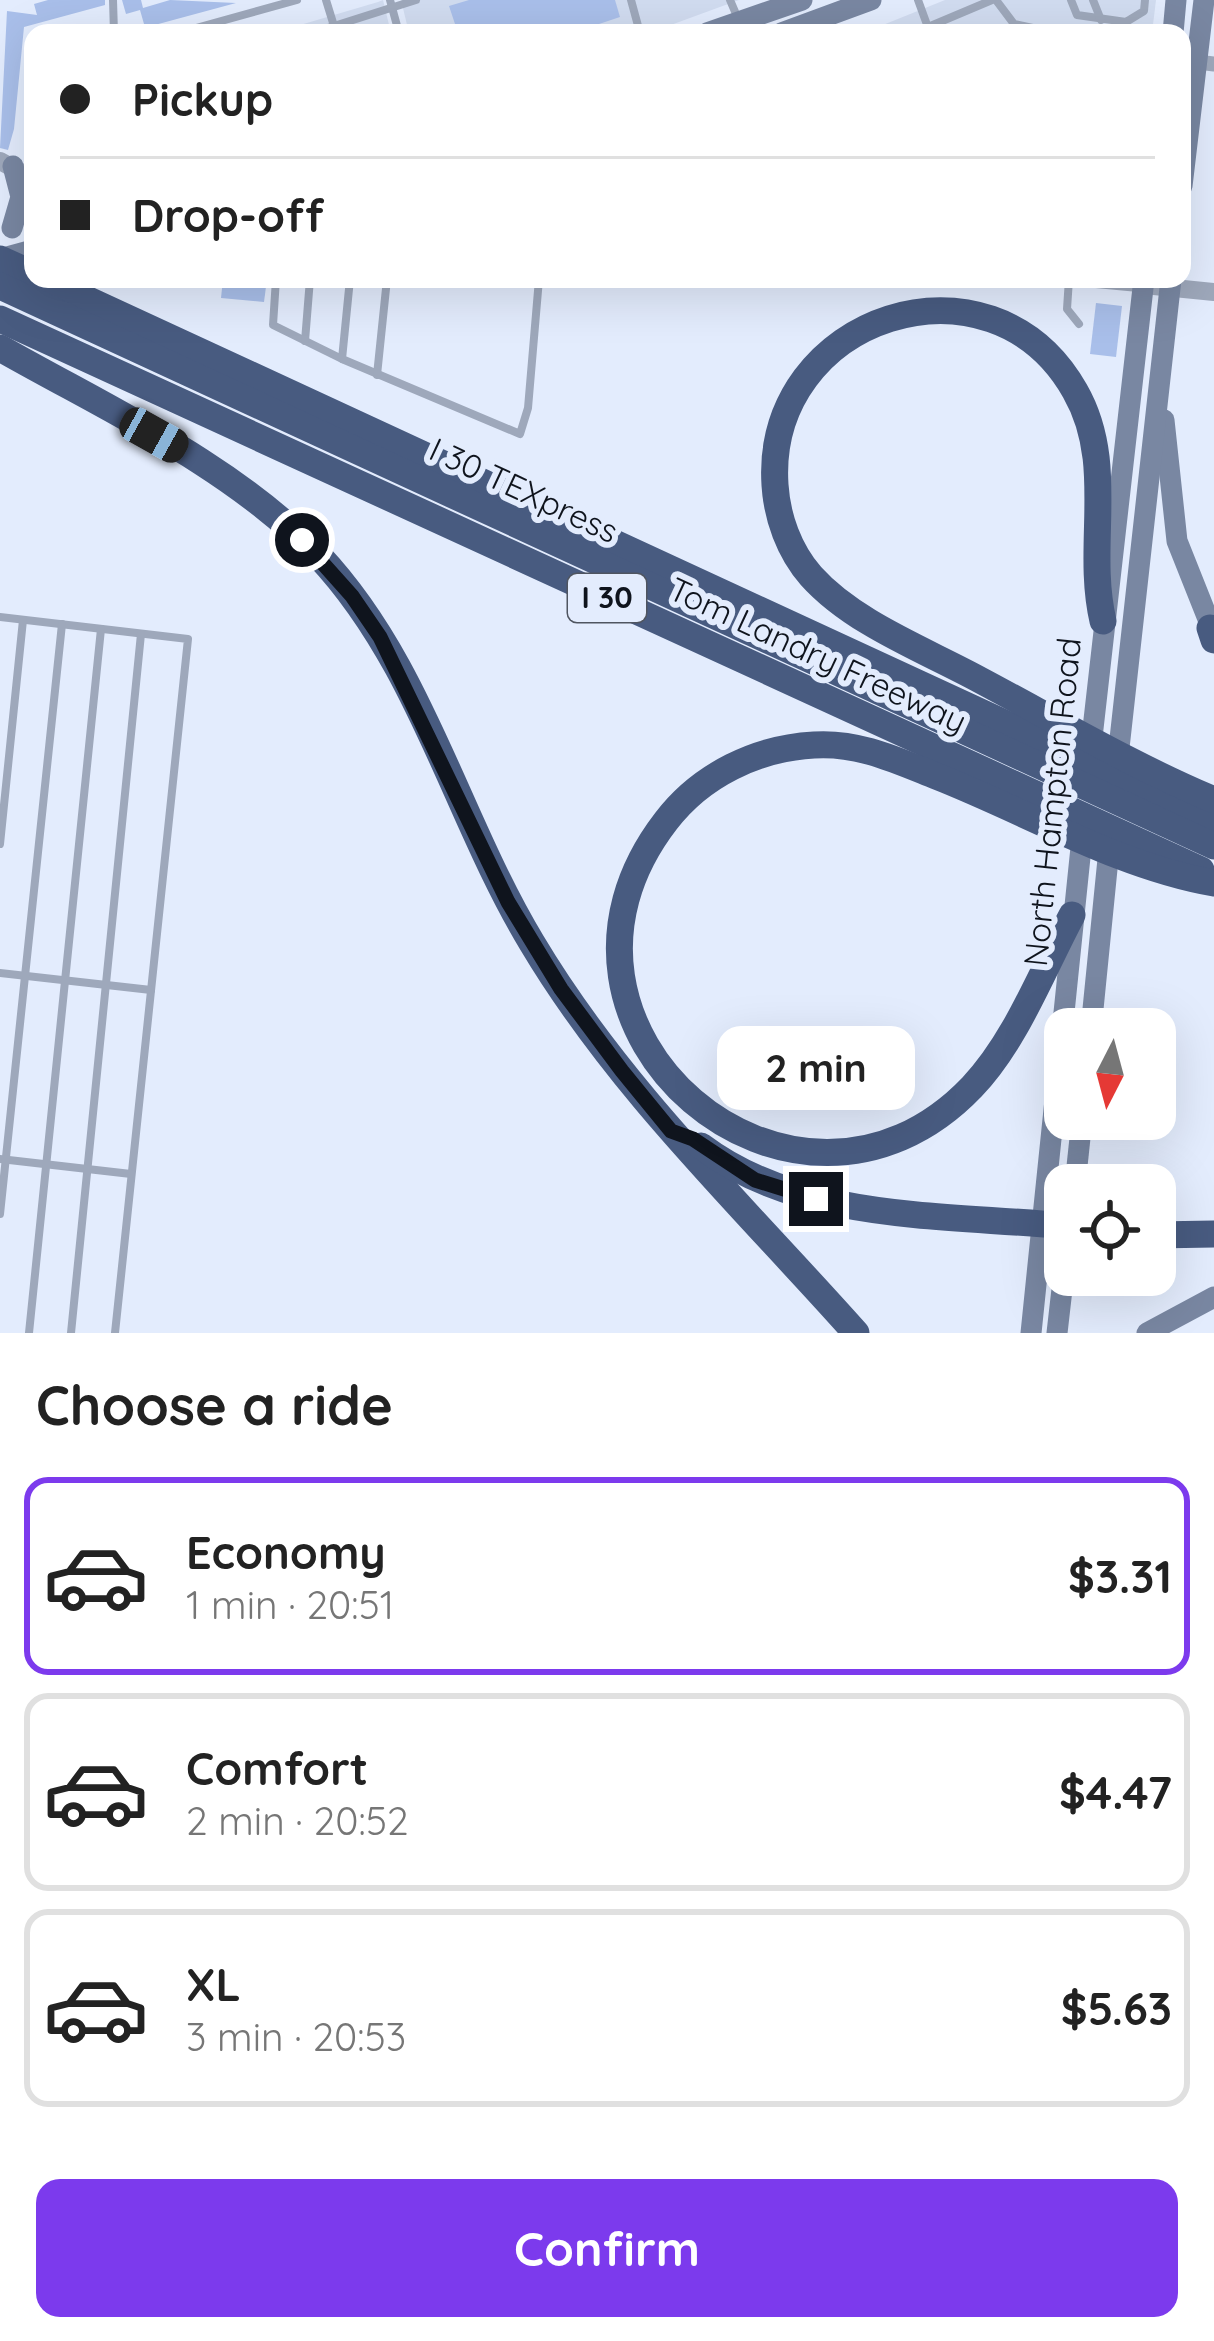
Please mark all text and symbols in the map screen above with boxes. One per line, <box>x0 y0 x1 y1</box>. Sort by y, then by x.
text: Pickup <box>132 71 273 127</box>
text: Drop-off <box>132 187 324 243</box>
car <box>114 402 194 468</box>
street label: I 30 TEXpress <box>423 428 625 551</box>
route start <box>275 513 329 567</box>
street label: Tom Landry Freeway <box>663 568 973 741</box>
road number: I 30 <box>568 574 646 622</box>
street label: North Hampton Road <box>1014 636 1089 968</box>
north arrow <box>1044 1008 1176 1140</box>
map controls <box>1044 1008 1176 1296</box>
callout: 2 min <box>717 1025 915 1109</box>
text: 2 min <box>765 1043 867 1092</box>
button: locate <box>1044 1164 1176 1296</box>
route end <box>789 1172 843 1226</box>
text: Choose a ride <box>36 1371 393 1439</box>
icon: car <box>42 1522 150 1630</box>
text: Economy <box>186 1524 386 1580</box>
text: $3.31 <box>1068 1548 1172 1604</box>
text: 1 min · 20:51 <box>186 1580 394 1629</box>
icon: car <box>42 1738 150 1846</box>
text: Comfort <box>186 1740 368 1796</box>
text: $4.47 <box>1059 1764 1172 1820</box>
text: 2 min · 20:52 <box>186 1796 409 1845</box>
icon: car <box>42 1954 150 2062</box>
text: XL <box>186 1956 241 2012</box>
text: $5.63 <box>1061 1980 1172 2036</box>
text: 3 min · 20:53 <box>186 2012 406 2061</box>
button: Confirm <box>36 2179 1178 2317</box>

